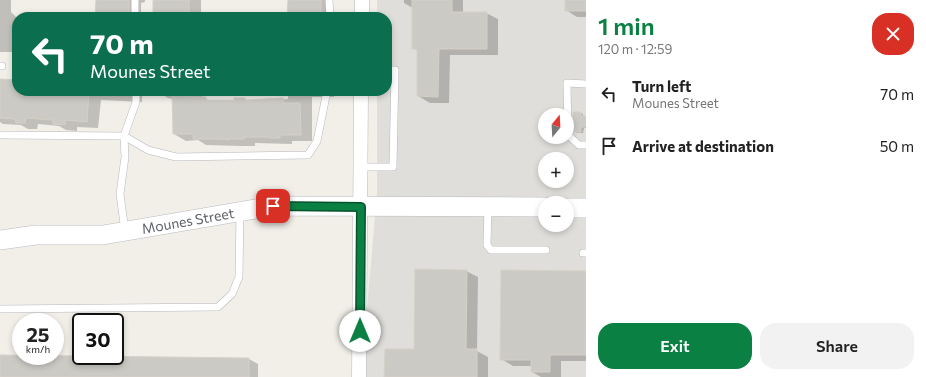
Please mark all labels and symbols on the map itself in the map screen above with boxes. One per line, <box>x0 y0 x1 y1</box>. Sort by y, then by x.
north arrow <box>538 108 574 144</box>
pin <box>256 189 290 223</box>
street label: Mounes Street <box>140 204 236 237</box>
position arrow <box>339 310 381 352</box>
speed limit sign: 30 <box>72 313 124 365</box>

